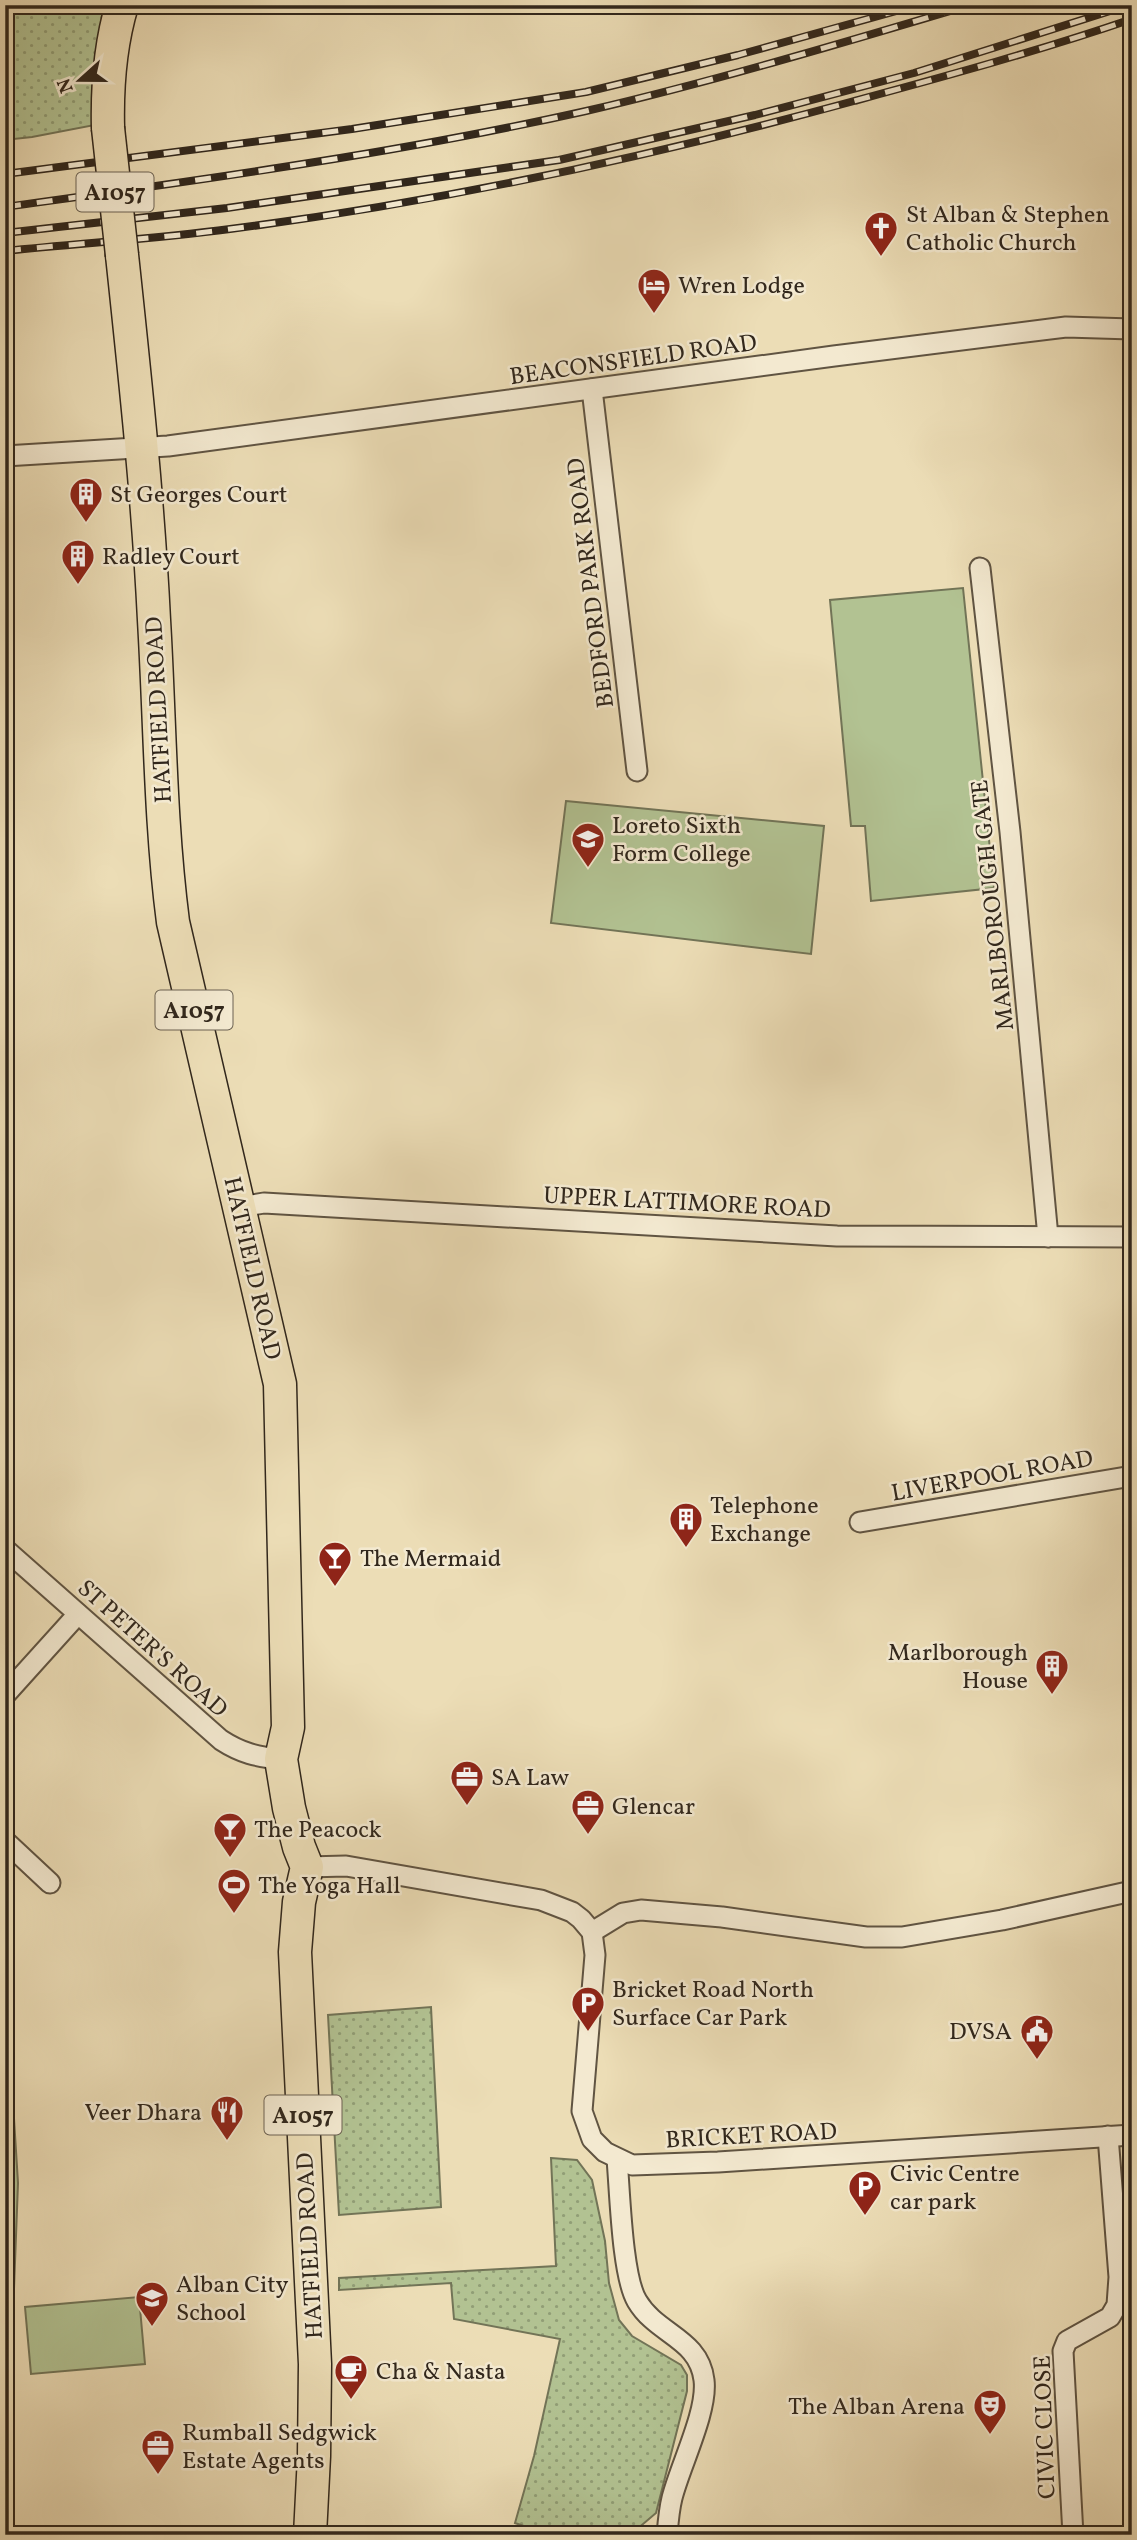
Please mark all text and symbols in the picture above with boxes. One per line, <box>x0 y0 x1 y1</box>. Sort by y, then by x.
north arrow <box>46 46 116 116</box>
text: N <box>51 74 81 96</box>
road number: A1057 <box>76 172 154 211</box>
place label: St Alban & Stephen Catholic Church <box>906 199 1110 261</box>
church icon: St Alban & Stephen Catholic Church <box>862 209 900 258</box>
hotel icon: Wren Lodge <box>635 266 673 315</box>
place label: Wren Lodge <box>678 270 805 304</box>
street label: BEACONSFIELD ROAD <box>507 327 759 395</box>
street label: BEDFORD PARK ROAD <box>560 456 624 710</box>
building icon: St Georges Court <box>67 475 105 524</box>
place label: St Georges Court <box>110 479 287 513</box>
building icon: Radley Court <box>59 537 97 586</box>
place label: Radley Court <box>102 541 240 575</box>
street label: HATFIELD ROAD <box>138 616 182 804</box>
street label: MARLBOROUGH GATE <box>964 778 1024 1032</box>
place label: Loreto Sixth Form College <box>612 810 751 872</box>
school or university icon: Loreto Sixth Form College <box>569 820 607 869</box>
road number: A1057 <box>156 990 232 1030</box>
street label: HATFIELD ROAD <box>213 1174 289 1363</box>
street label: UPPER LATTIMORE ROAD <box>542 1179 831 1229</box>
street label: LIVERPOOL ROAD <box>889 1442 1096 1511</box>
place label: Telephone Exchange <box>710 1490 819 1552</box>
building icon: Telephone Exchange <box>667 1500 705 1549</box>
bar icon: The Mermaid <box>316 1539 354 1588</box>
place label: The Mermaid <box>360 1543 501 1577</box>
street label: ST PETER'S ROAD <box>69 1573 234 1726</box>
place label: Marlborough House <box>888 1637 1028 1699</box>
building icon: Marlborough House <box>1033 1647 1071 1696</box>
office icon: SA Law <box>448 1758 486 1807</box>
place label: SA Law <box>491 1762 570 1796</box>
office icon: Glencar <box>569 1787 607 1836</box>
place label: Glencar <box>612 1791 695 1825</box>
bar icon: The Peacock <box>211 1810 249 1859</box>
place label: The Peacock <box>254 1814 382 1848</box>
sports icon: The Yoga Hall <box>215 1866 253 1915</box>
place label: The Yoga Hall <box>258 1870 400 1904</box>
place label: Bricket Road North Surface Car Park <box>612 1974 814 2036</box>
parking icon: Bricket Road North Surface Car Park <box>569 1984 607 2033</box>
public building icon: DVSA <box>1018 2012 1056 2061</box>
place label: DVSA <box>949 2016 1012 2050</box>
restaurant icon: Veer Dhara <box>208 2093 246 2142</box>
road number: A1057 <box>264 2096 342 2134</box>
place label: Veer Dhara <box>84 2097 202 2131</box>
street label: BRICKET ROAD <box>664 2116 838 2158</box>
street label: HATFIELD ROAD <box>289 2152 333 2340</box>
place label: Civic Centre car park <box>890 2158 1020 2220</box>
parking icon: Civic Centre car park <box>846 2168 884 2217</box>
place label: Alban City School <box>176 2269 289 2331</box>
school or university icon: Alban City School <box>133 2279 171 2328</box>
cafe icon: Cha & Nasta <box>332 2352 370 2401</box>
street label: CIVIC CLOSE <box>1026 2354 1066 2499</box>
place label: Cha & Nasta <box>376 2356 506 2390</box>
theatre icon: The Alban Arena <box>971 2387 1009 2436</box>
place label: The Alban Arena <box>788 2391 965 2425</box>
place label: Rumball Sedgwick Estate Agents <box>182 2417 377 2479</box>
office icon: Rumball Sedgwick Estate Agents <box>139 2427 177 2476</box>

